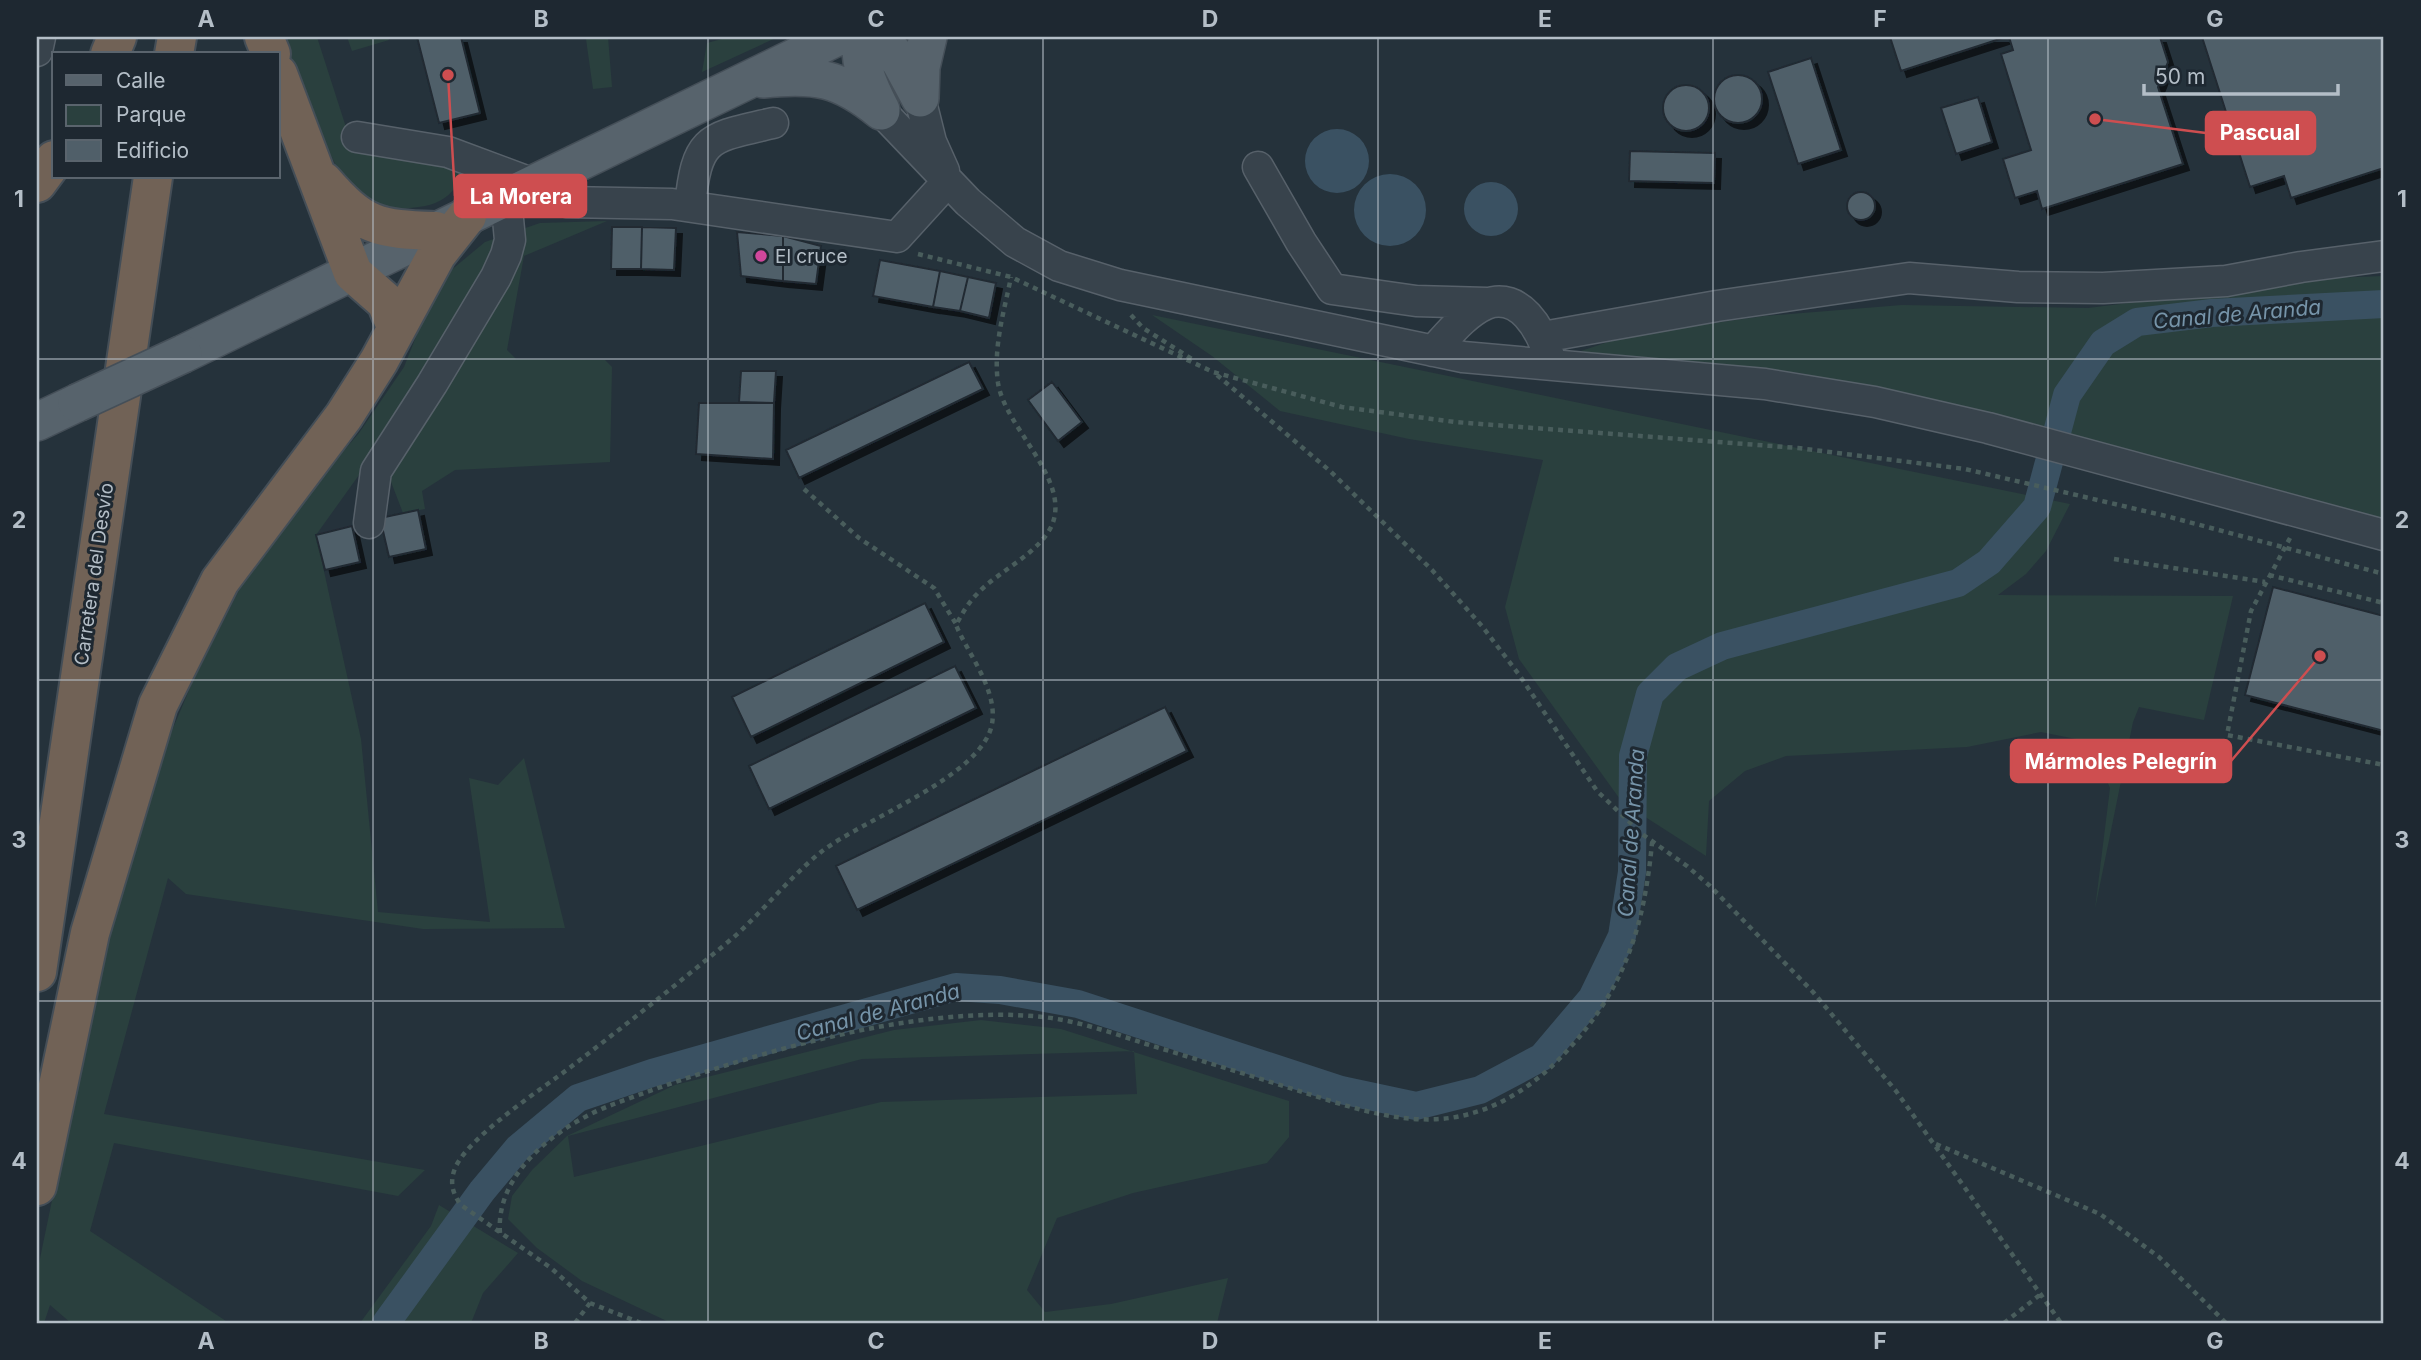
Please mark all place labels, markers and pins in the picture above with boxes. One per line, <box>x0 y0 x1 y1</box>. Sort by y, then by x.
callout: Pascual <box>2206 112 2315 154</box>
callout: La Morera <box>455 175 586 217</box>
place label: El cruce <box>775 245 848 268</box>
marker: El cruce <box>753 248 769 264</box>
callout: Mármoles Pelegrín <box>2011 740 2231 782</box>

